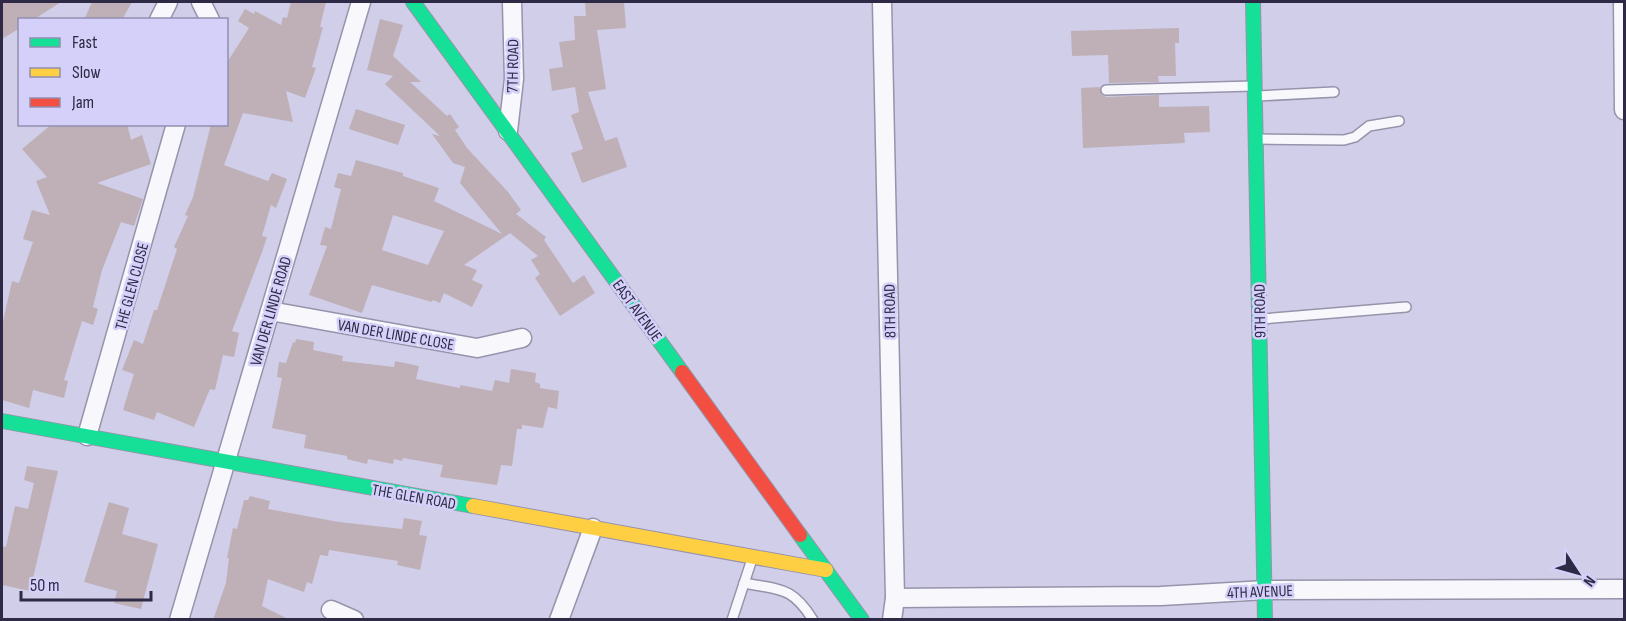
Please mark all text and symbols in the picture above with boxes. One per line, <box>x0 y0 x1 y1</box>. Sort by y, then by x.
legend <box>18 18 228 126</box>
text: Fast <box>72 32 98 53</box>
street label: 7TH ROAD <box>504 39 523 93</box>
text: Slow <box>72 62 101 83</box>
text: Jam <box>71 92 94 113</box>
street label: THE GLEN CLOSE <box>112 241 153 332</box>
street label: VAN DER LINDE ROAD <box>247 254 296 368</box>
street label: EAST AVENUE <box>608 276 666 346</box>
street label: 8TH ROAD <box>881 284 900 338</box>
street label: 9TH ROAD <box>1251 284 1270 338</box>
street label: VAN DER LINDE CLOSE <box>336 316 455 355</box>
street label: THE GLEN ROAD <box>370 481 457 514</box>
north arrow <box>1548 543 1608 603</box>
scale bar <box>21 564 152 602</box>
text: N <box>1579 572 1599 590</box>
text: 50 m <box>30 575 60 596</box>
street label: 4TH AVENUE <box>1227 582 1293 603</box>

